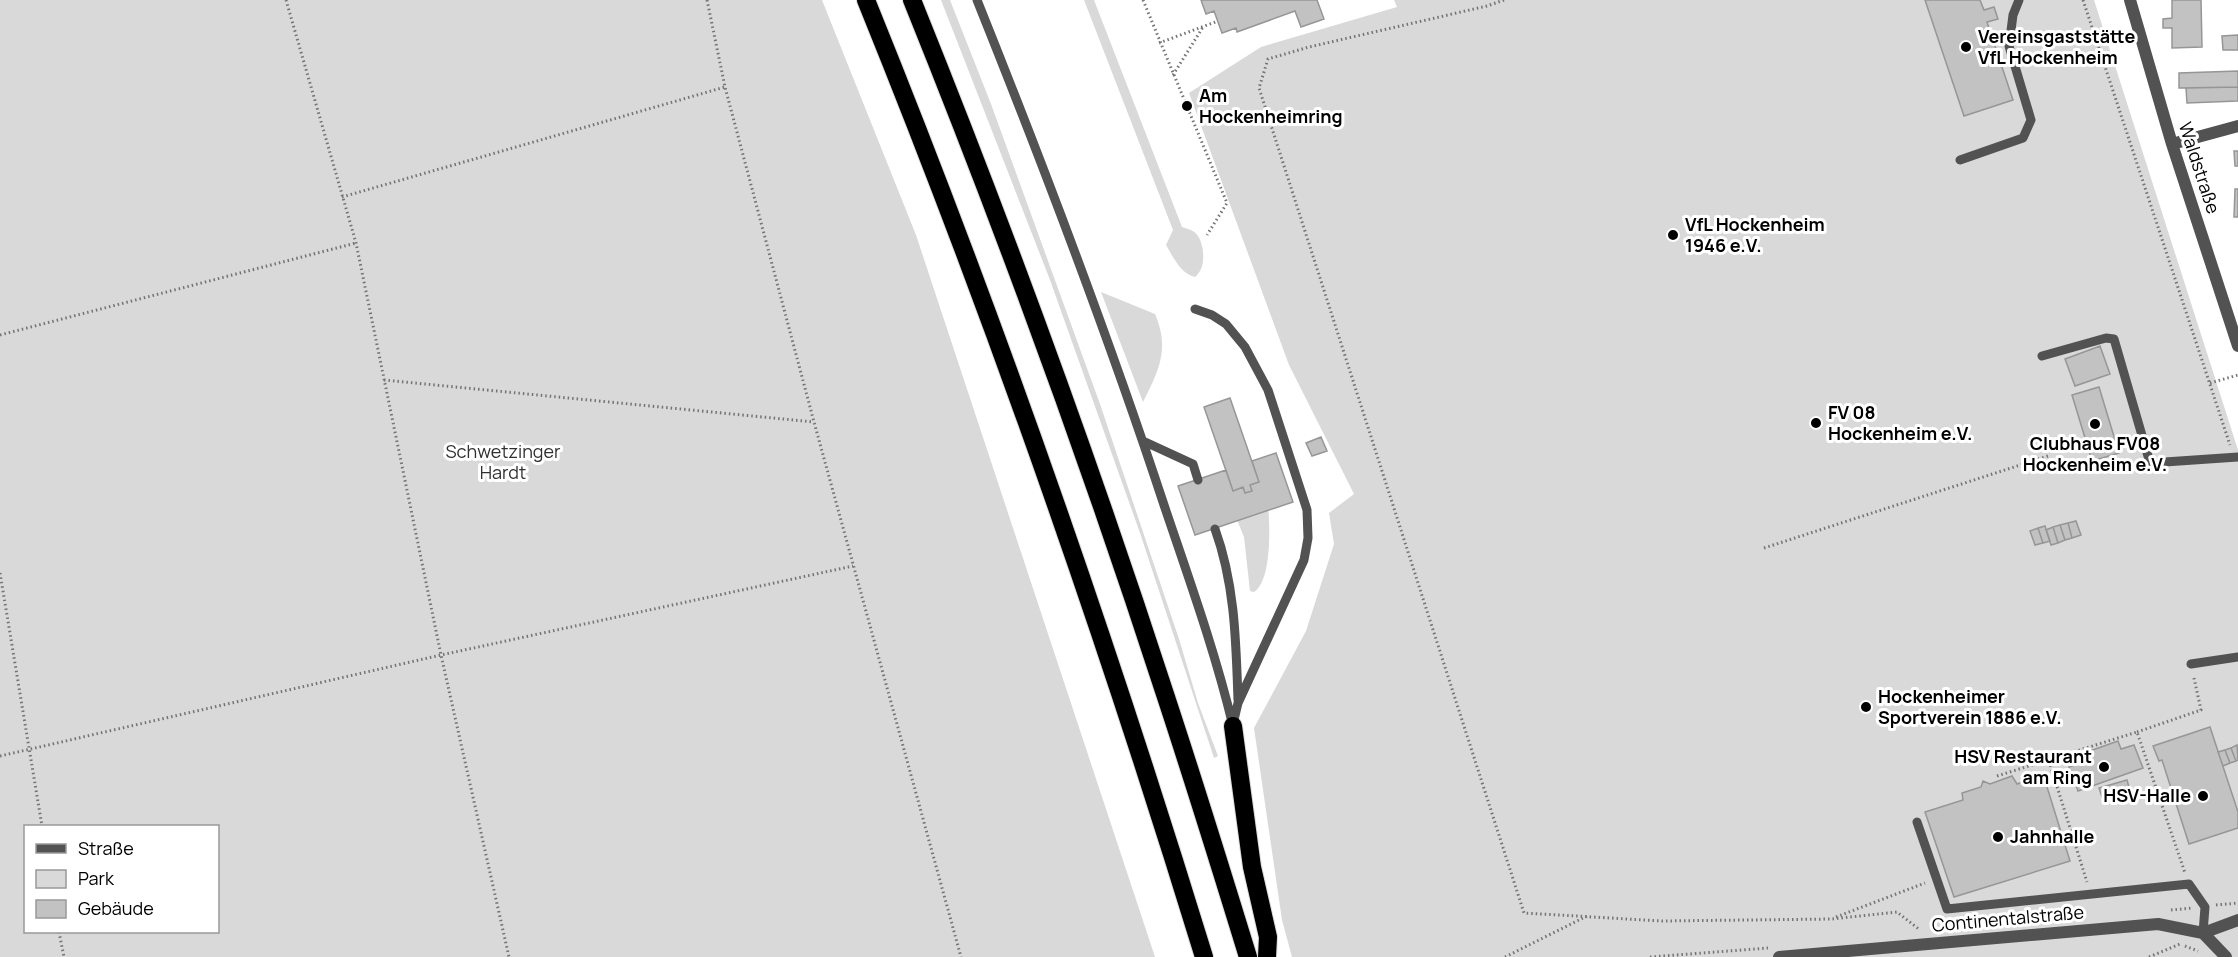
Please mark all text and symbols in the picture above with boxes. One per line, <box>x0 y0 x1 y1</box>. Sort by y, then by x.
place label: Vereinsgaststätte VfL Hockenheim <box>1978 24 2136 69</box>
marker: Vereinsgaststätte VfL Hockenheim <box>1959 40 1973 54</box>
place label: Am Hockenheimring <box>1199 83 1343 128</box>
marker: Am Hockenheimring <box>1180 99 1194 113</box>
street label: Waldstraße <box>2174 119 2226 217</box>
place label: VfL Hockenheim 1946 e.V. <box>1685 212 1825 257</box>
marker: VfL Hockenheim 1946 e.V. <box>1666 228 1680 242</box>
place label: FV 08 Hockenheim e.V. <box>1828 400 1973 445</box>
marker: FV 08 Hockenheim e.V. <box>1809 416 1823 430</box>
marker: Clubhaus FV08 Hockenheim e.V. <box>2088 417 2102 431</box>
place label: Clubhaus FV08 Hockenheim e.V. <box>2023 431 2167 476</box>
park label: Schwetzinger Hardt <box>445 439 561 484</box>
place label: Hockenheimer Sportverein 1886 e.V. <box>1878 684 2062 729</box>
marker: Hockenheimer Sportverein 1886 e.V. <box>1859 700 1873 714</box>
place label: HSV Restaurant am Ring <box>1954 744 2092 789</box>
marker: HSV Restaurant am Ring <box>2097 760 2111 774</box>
place label: HSV-Halle <box>2103 783 2191 807</box>
marker: HSV-Halle <box>2196 789 2210 803</box>
place label: Jahnhalle <box>2010 824 2095 848</box>
legend <box>24 825 219 933</box>
marker: Jahnhalle <box>1991 830 2005 844</box>
text: Straße <box>78 836 134 860</box>
text: Park <box>78 866 115 890</box>
text: Gebäude <box>78 896 154 920</box>
street label: Continentalstraße <box>1931 899 2085 937</box>

